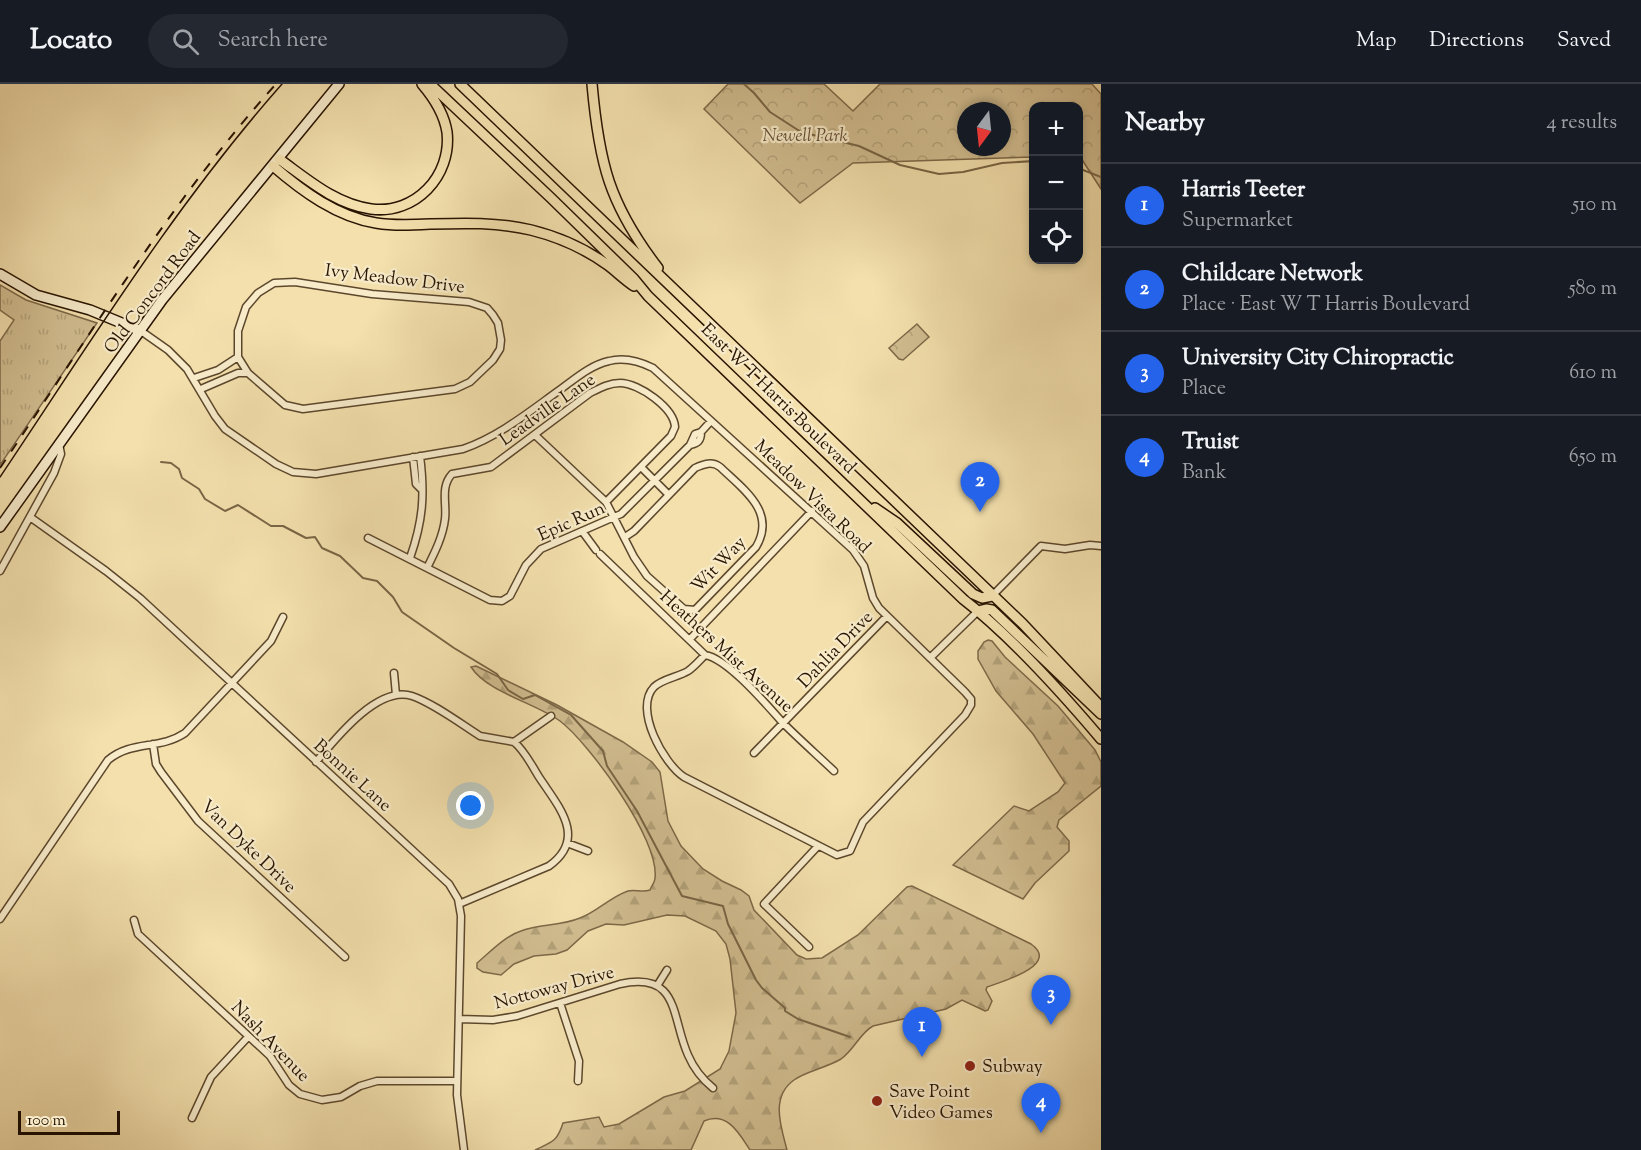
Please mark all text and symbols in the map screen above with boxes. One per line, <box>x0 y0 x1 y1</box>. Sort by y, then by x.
search box <box>148 14 568 68</box>
text: Locato <box>30 21 112 61</box>
icon: search <box>169 25 202 58</box>
text: Search here <box>217 25 328 57</box>
text: Map <box>1356 26 1396 56</box>
text: Directions <box>1429 26 1524 56</box>
text: Saved <box>1557 26 1611 56</box>
north arrow <box>957 102 1011 156</box>
map controls <box>1029 102 1083 264</box>
button: + <box>1029 102 1083 156</box>
text: Nearby <box>1125 105 1205 142</box>
text: 4 results <box>1546 109 1617 138</box>
park label: Newell Park <box>762 124 848 150</box>
button: − <box>1029 156 1083 210</box>
text: Harris Teeter <box>1182 175 1305 207</box>
text: 1 <box>1141 191 1148 220</box>
text: 510 m <box>1572 191 1617 220</box>
text: Supermarket <box>1182 207 1293 236</box>
button: locate <box>1029 210 1083 264</box>
street label: Old Concord Road <box>99 226 208 360</box>
street label: Ivy Meadow Drive <box>323 259 466 301</box>
text: Childcare Network <box>1182 259 1363 291</box>
text: 2 <box>1140 275 1149 304</box>
text: 580 m <box>1569 275 1617 304</box>
text: Place · East W T Harris Boulevard <box>1182 291 1470 320</box>
street label: East W T Harris Boulevard <box>694 318 861 481</box>
text: University City Chiropractic <box>1182 343 1454 375</box>
text: 3 <box>1140 359 1149 388</box>
text: 610 m <box>1569 359 1617 388</box>
street label: Leadville Lane <box>495 368 601 453</box>
text: Place <box>1182 375 1226 404</box>
text: Truist <box>1182 427 1239 459</box>
street label: Meadow Vista Road <box>747 435 876 560</box>
text: 4 <box>1139 443 1150 472</box>
text: 650 m <box>1569 443 1617 472</box>
text: Bank <box>1182 459 1227 488</box>
pin: 2 <box>960 462 1000 512</box>
street label: Epic Run <box>534 496 610 549</box>
street label: Wit Way <box>686 531 753 600</box>
street label: Heathers Mist Avenue <box>653 585 798 720</box>
street label: Dahlia Drive <box>793 606 880 695</box>
street label: Bonnie Lane <box>307 734 397 819</box>
your location <box>456 791 485 820</box>
street label: Van Dyke Drive <box>194 795 301 900</box>
street label: Nottoway Drive <box>492 960 617 1017</box>
pin: 3 <box>1032 976 1070 1025</box>
street label: Nash Avenue <box>224 996 315 1089</box>
pin: 1 <box>902 1008 942 1057</box>
place label: Subway <box>982 1055 1043 1081</box>
marker: Subway <box>963 1059 977 1073</box>
place label: Save Point Video Games <box>889 1080 993 1127</box>
pin: 4 <box>1022 1084 1060 1133</box>
marker: Save Point Video Games <box>870 1094 884 1108</box>
scale bar <box>18 1108 120 1136</box>
text: 100 m <box>27 1110 66 1133</box>

